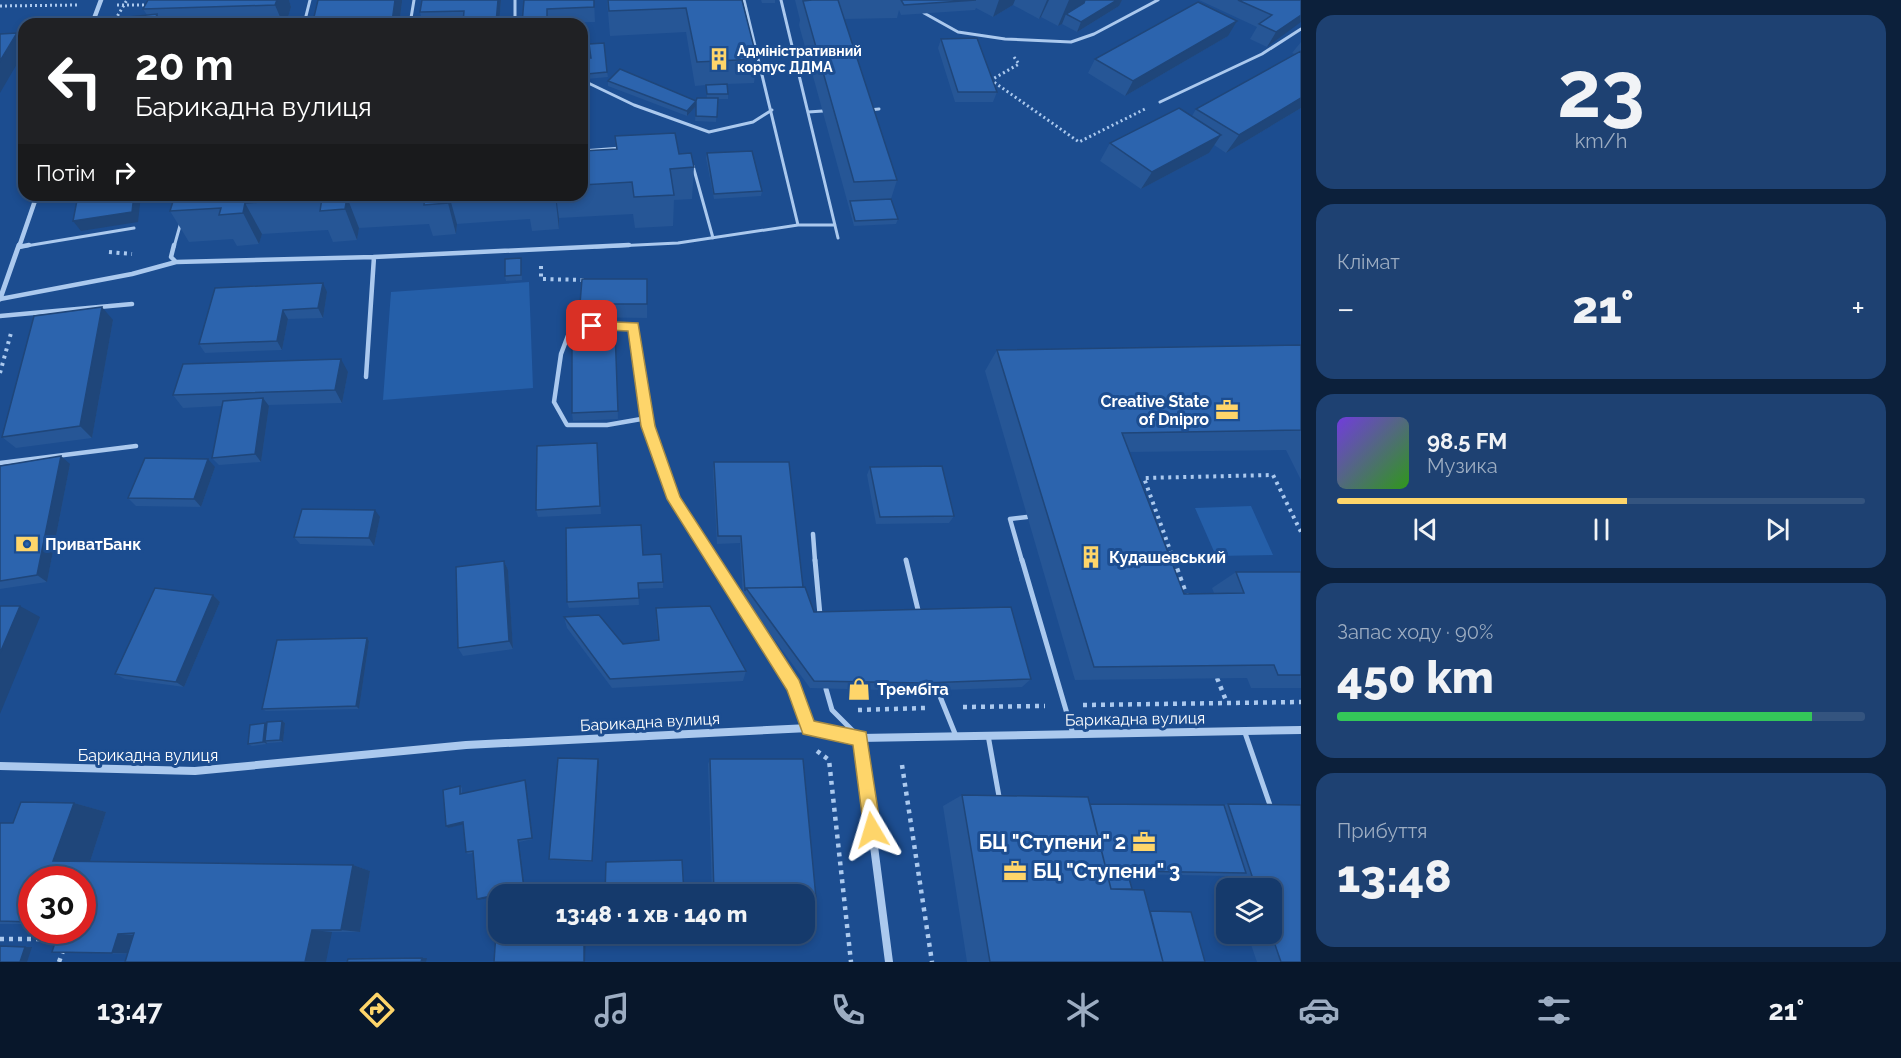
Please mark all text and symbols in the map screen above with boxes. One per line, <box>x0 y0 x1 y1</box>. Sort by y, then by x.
text: 20 m <box>135 41 234 90</box>
icon: left <box>36 42 114 120</box>
place label: Адміністративний корпус ДДМА <box>737 43 862 75</box>
text: 23 <box>1557 44 1645 135</box>
building icon: Адміністративний корпус ДДМА <box>706 46 732 72</box>
text: Барикадна вулиця <box>135 91 372 122</box>
text: km/h <box>1575 129 1627 153</box>
icon: right <box>108 156 141 189</box>
text: Потім <box>36 160 96 186</box>
text: Клімат <box>1337 250 1400 274</box>
text: 21° <box>1572 281 1634 334</box>
text: − <box>1337 289 1355 328</box>
text: + <box>1851 289 1865 328</box>
pin <box>566 300 617 351</box>
icon: arrive <box>575 309 608 342</box>
place label: Creative State of Dnipro <box>1101 392 1209 429</box>
office icon: Creative State of Dnipro <box>1214 397 1240 423</box>
text: 98.5 FM <box>1427 428 1507 454</box>
text: Музика <box>1427 454 1498 478</box>
icon: previous <box>1409 513 1442 546</box>
icon: pause <box>1585 513 1618 546</box>
icon: next <box>1761 513 1794 546</box>
bank icon: ПриватБанк <box>14 531 40 557</box>
place label: ПриватБанк <box>45 535 141 554</box>
building icon: Кудашевський <box>1078 544 1104 570</box>
place label: Кудашевський <box>1109 548 1226 567</box>
text: Запас ходу · 90% <box>1337 620 1493 644</box>
text: 450 km <box>1337 651 1494 704</box>
shop icon: Трембіта <box>846 676 872 702</box>
place label: Трембіта <box>877 680 949 699</box>
street label: Барикадна вулиця <box>1065 708 1205 730</box>
street label: Барикадна вулиця <box>579 709 721 735</box>
street label: Барикадна вулиця <box>78 746 218 765</box>
position arrow <box>840 798 904 862</box>
text: Прибуття <box>1337 819 1427 843</box>
office icon: БЦ "Ступени" 2 <box>1131 829 1157 855</box>
place label: БЦ "Ступени" 2 <box>979 830 1126 854</box>
text: 13:48 <box>1337 850 1452 903</box>
office icon: БЦ "Ступени" 3 <box>1002 858 1028 884</box>
place label: БЦ "Ступени" 3 <box>1033 859 1180 883</box>
speed limit sign: 30 <box>18 866 96 944</box>
map controls <box>1216 878 1282 944</box>
button: layers <box>1216 878 1282 944</box>
text: 13:48 · 1 хв · 140 m <box>556 901 747 927</box>
icon: directions <box>356 989 398 1031</box>
icon: music <box>591 989 633 1031</box>
icon: phone <box>827 989 869 1031</box>
icon: climate <box>1062 989 1104 1031</box>
icon: car <box>1298 989 1340 1031</box>
icon: filters <box>1533 989 1575 1031</box>
text: 13:47 <box>97 995 162 1026</box>
text: 21° <box>1769 995 1804 1026</box>

